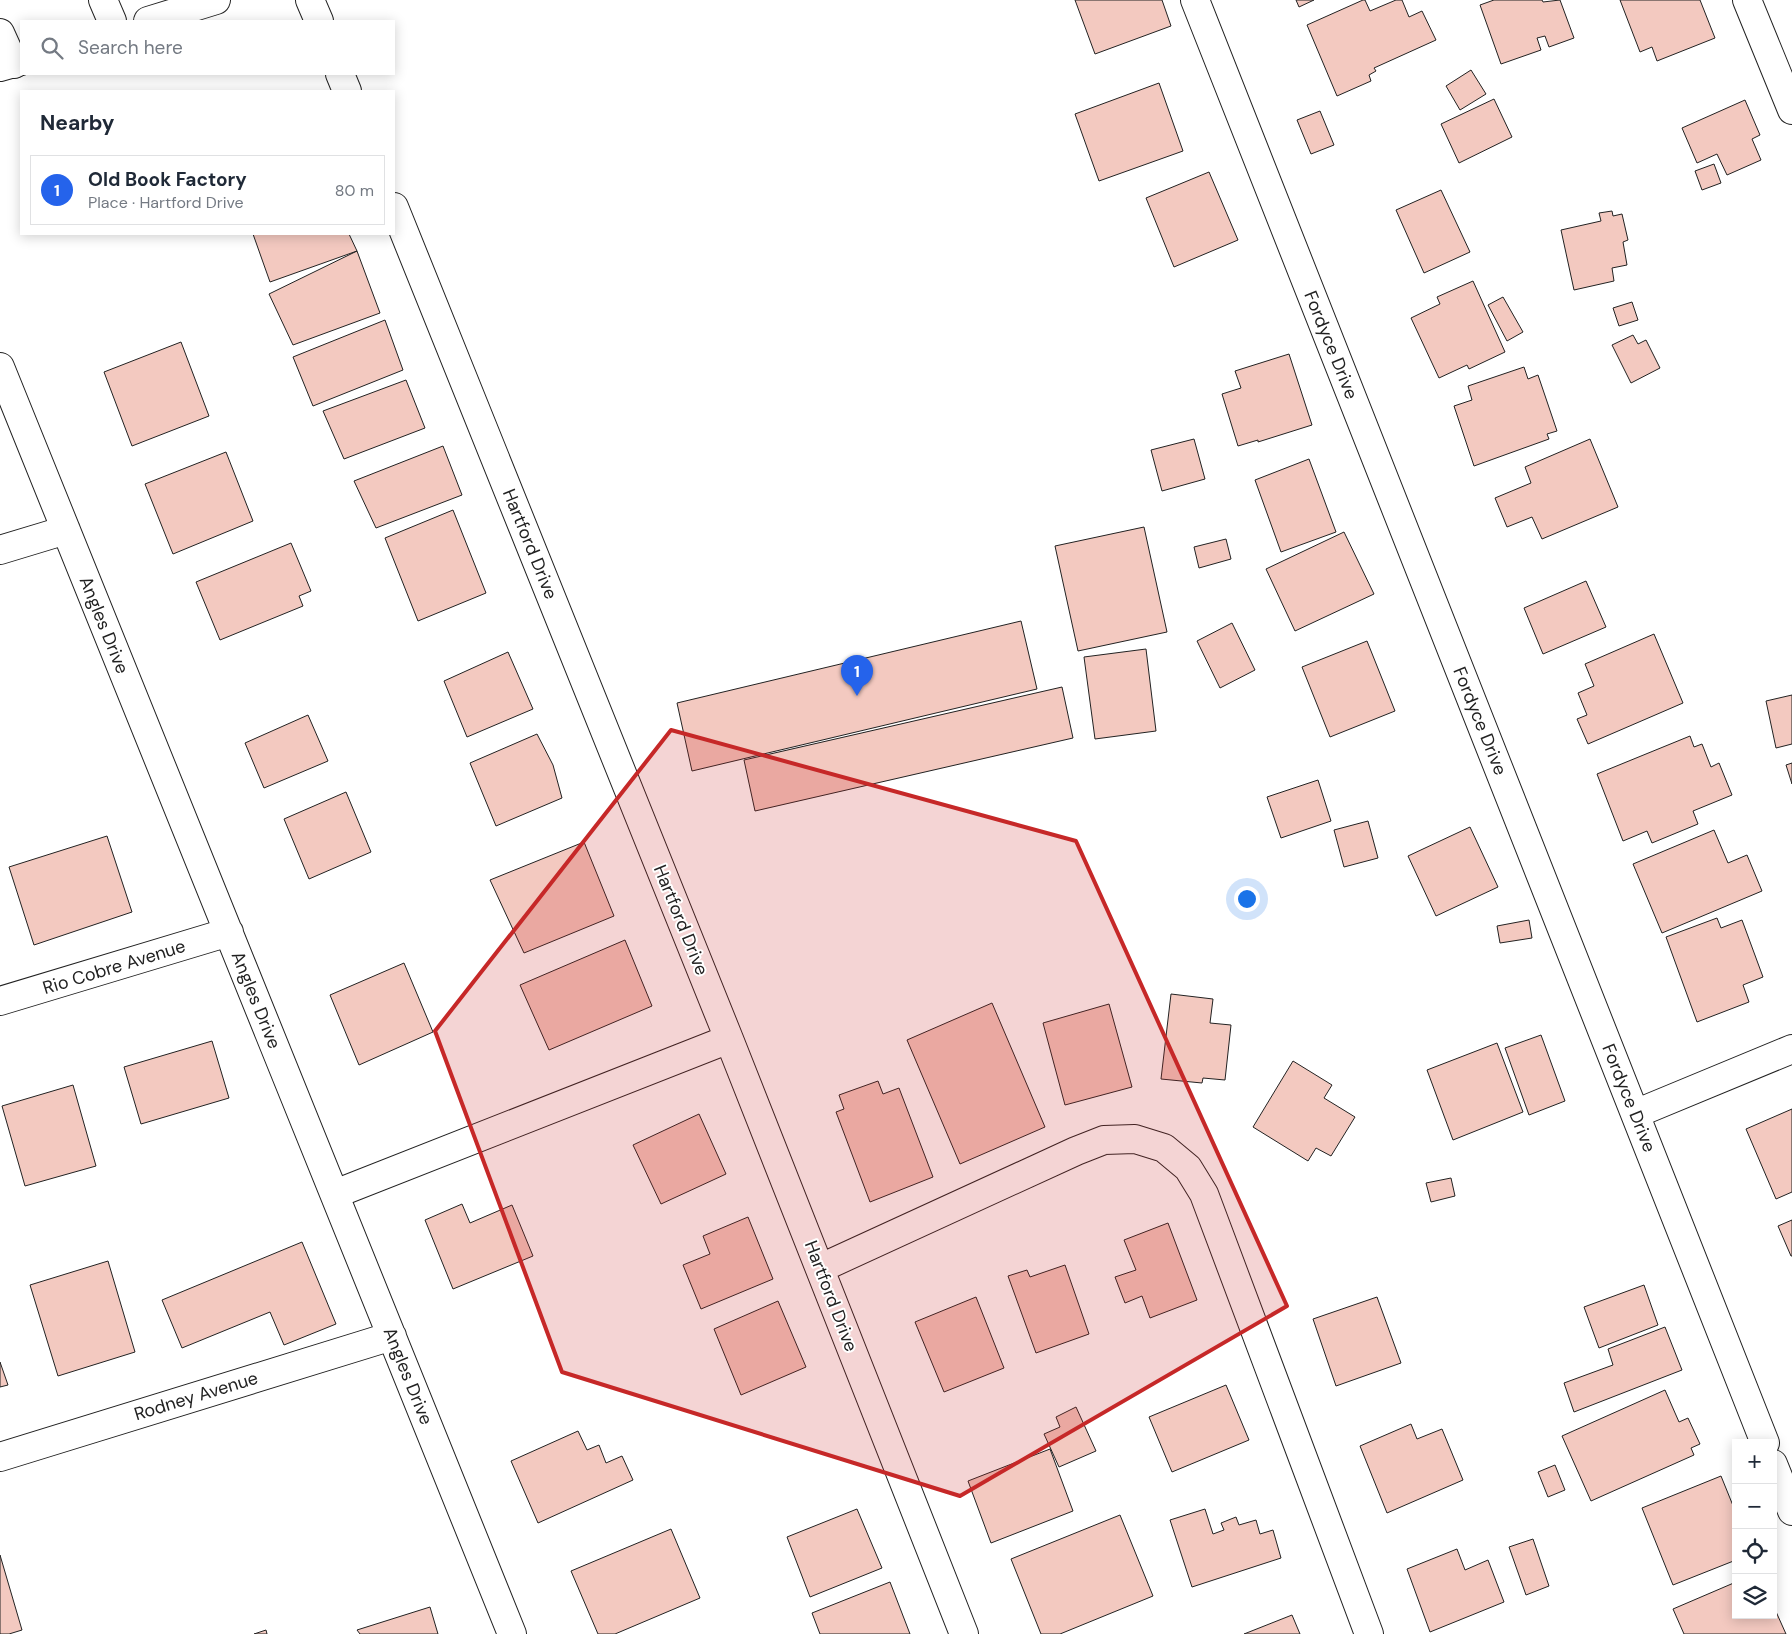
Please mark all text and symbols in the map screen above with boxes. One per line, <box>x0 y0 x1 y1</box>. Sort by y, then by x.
search box <box>20 20 395 75</box>
icon: search <box>38 34 66 62</box>
text: Search here <box>78 35 183 60</box>
text: Nearby <box>40 109 114 137</box>
text: Old Book Factory <box>88 167 247 192</box>
text: 1 <box>54 180 60 201</box>
text: 80 m <box>335 180 374 201</box>
text: Place · Hartford Drive <box>88 192 244 213</box>
street label: Fordyce Drive <box>1298 287 1364 403</box>
street label: Hartford Drive <box>497 485 563 603</box>
street label: Angles Drive <box>74 573 134 677</box>
pin: 1 <box>841 655 873 696</box>
street label: Fordyce Drive <box>1447 663 1513 779</box>
street label: Hartford Drive <box>648 861 714 979</box>
your location <box>1234 886 1260 912</box>
street label: Rio Cobre Avenue <box>40 934 188 1000</box>
street label: Angles Drive <box>226 948 286 1052</box>
street label: Fordyce Drive <box>1596 1040 1662 1156</box>
street label: Hartford Drive <box>799 1237 863 1355</box>
street label: Angles Drive <box>378 1324 438 1428</box>
street label: Rodney Avenue <box>131 1366 261 1426</box>
map controls <box>1732 1439 1777 1619</box>
button: + <box>1732 1439 1777 1484</box>
button: − <box>1732 1484 1777 1529</box>
button: locate <box>1732 1529 1777 1574</box>
button: layers <box>1732 1574 1777 1619</box>

